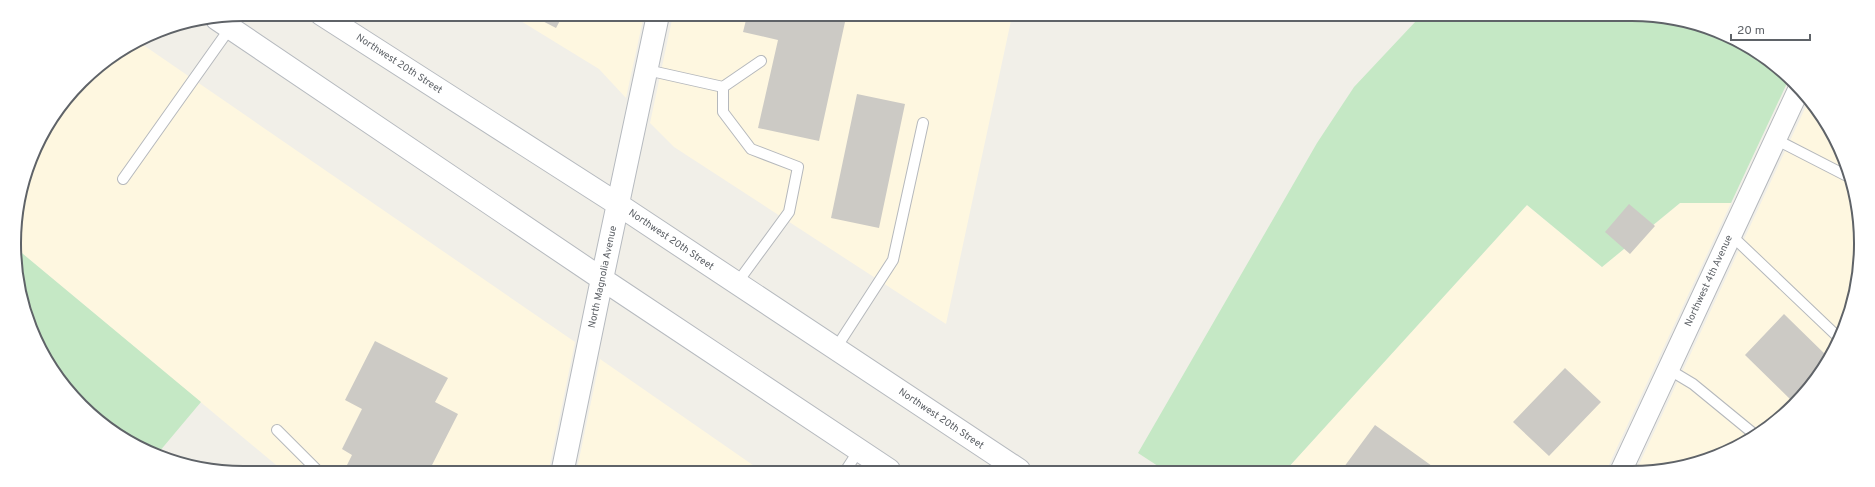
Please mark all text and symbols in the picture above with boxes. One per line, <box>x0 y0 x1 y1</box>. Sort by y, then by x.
scale bar <box>1731 16 1810 42</box>
text: 20 m <box>1737 23 1765 39</box>
street label: Northwest 20th Street <box>353 31 445 97</box>
street label: Northwest 20th Street <box>626 207 716 274</box>
street label: North Magnolia Avenue <box>586 225 620 329</box>
street label: Northwest 4th Avenue <box>1682 233 1736 329</box>
street label: Northwest 20th Street <box>896 386 986 453</box>

